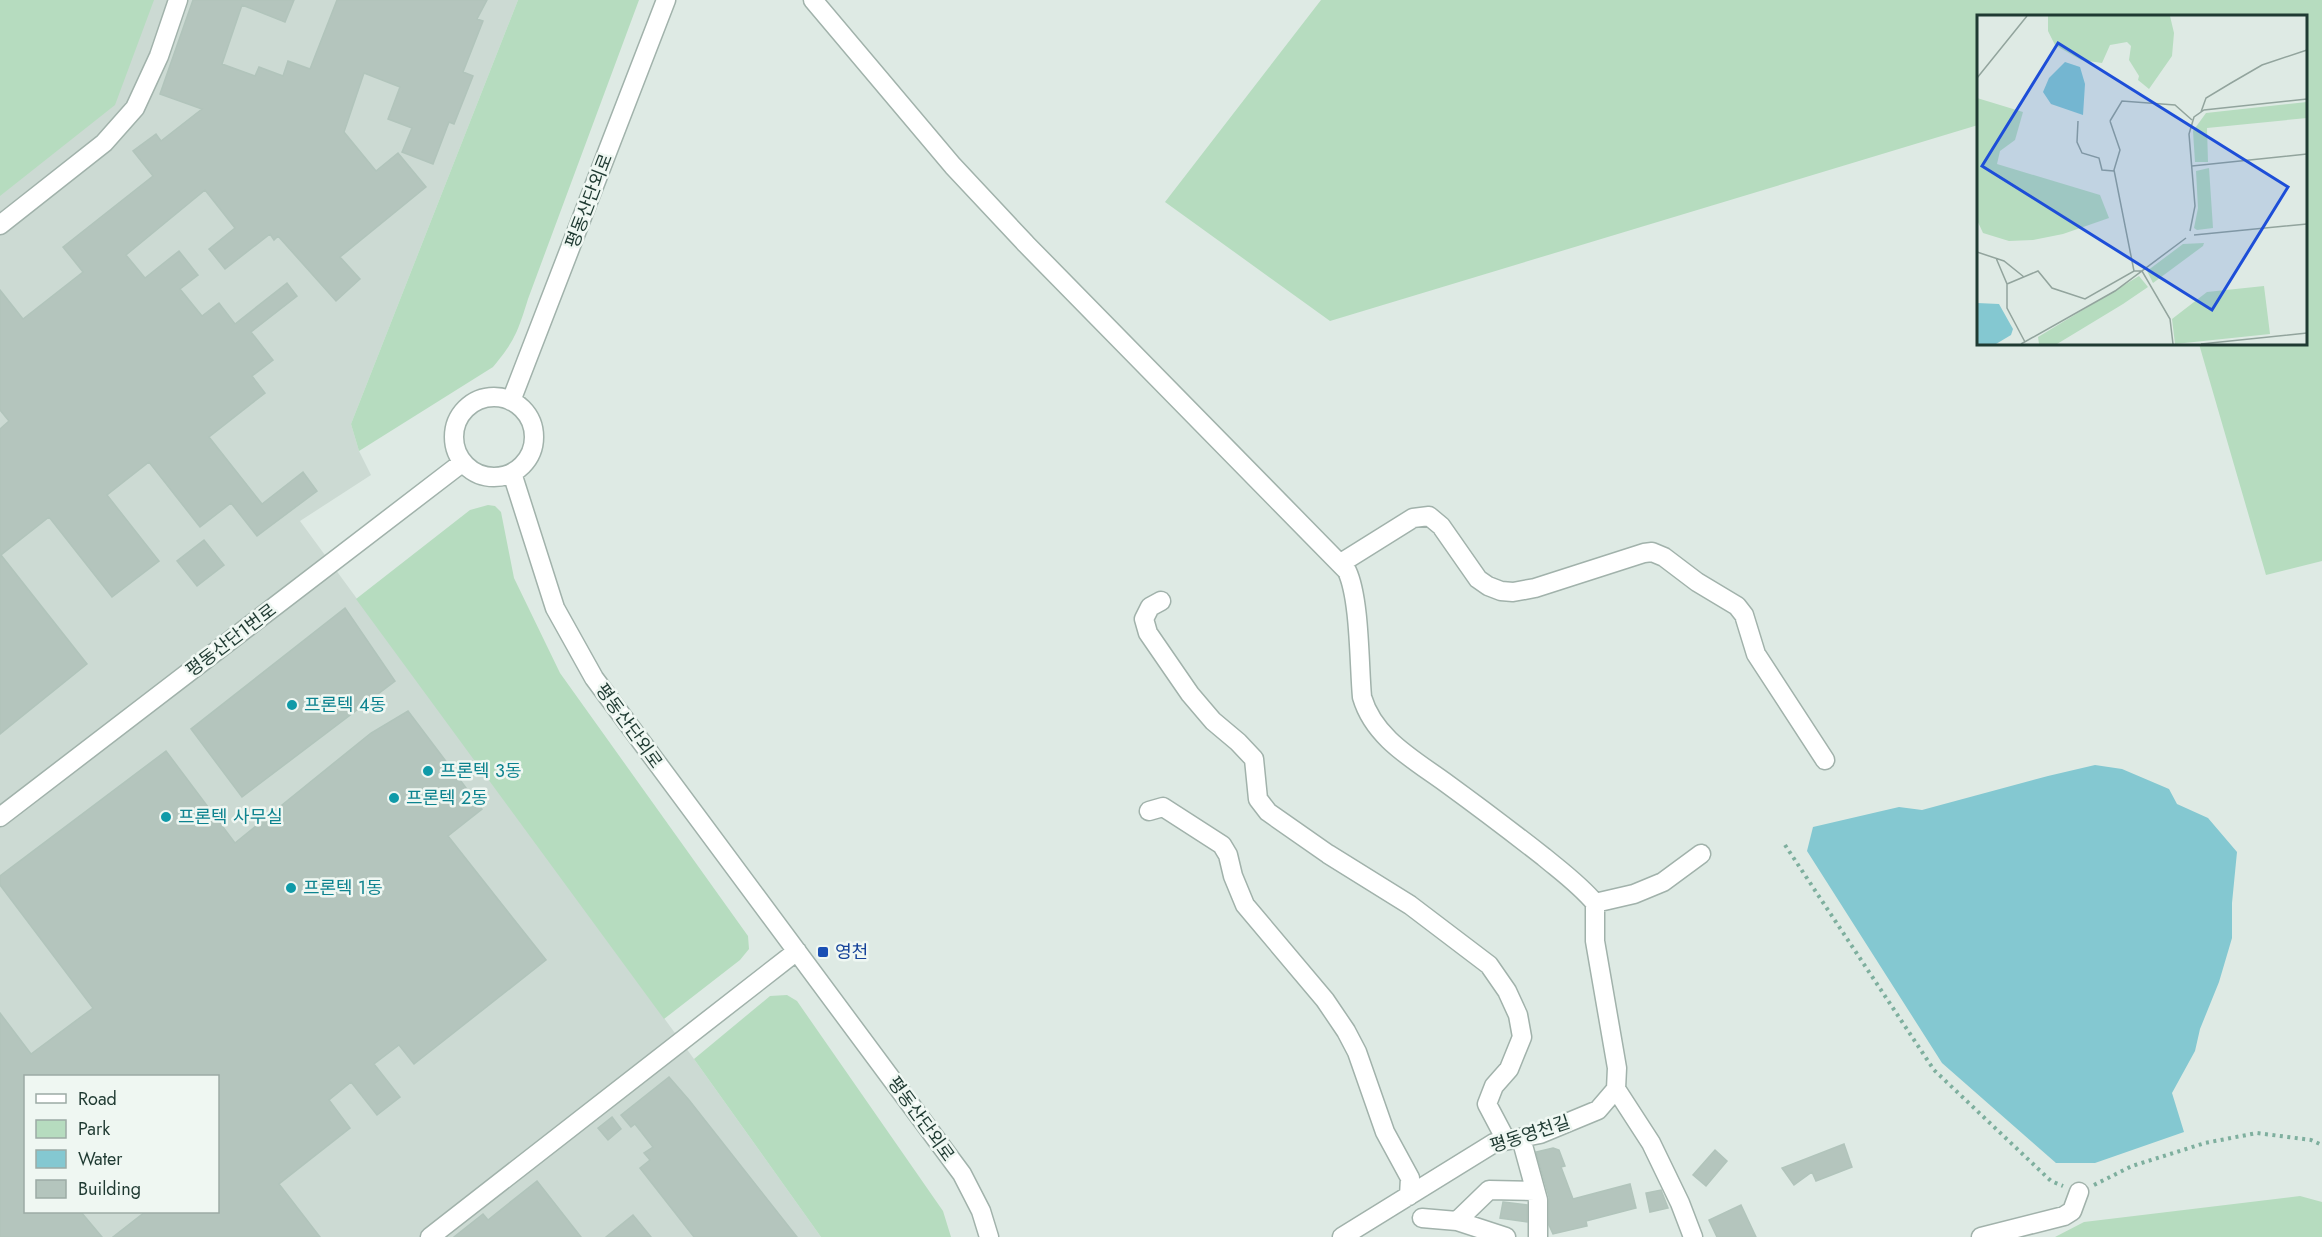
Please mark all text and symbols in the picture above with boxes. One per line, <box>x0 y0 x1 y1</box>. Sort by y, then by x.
inset map <box>1977 15 2307 345</box>
street label: 평동산단외로 <box>559 150 619 252</box>
street label: 평동산단1번로 <box>180 597 282 683</box>
street label: 평동산단외로 <box>589 678 669 774</box>
place label: 프론텍 4동 <box>304 692 386 718</box>
marker: 프론텍 4동 <box>285 698 299 712</box>
place label: 프론텍 3동 <box>440 758 521 784</box>
marker: 프론텍 3동 <box>421 764 435 778</box>
place label: 프론텍 2동 <box>406 785 488 811</box>
marker: 프론텍 2동 <box>387 791 401 805</box>
place label: 프론텍 사무실 <box>178 804 283 830</box>
marker: 프론텍 사무실 <box>159 810 173 824</box>
place label: 프론텍 1동 <box>303 875 383 901</box>
marker: 프론텍 1동 <box>284 881 298 895</box>
place label: 영천 <box>835 939 868 965</box>
marker: 영천 <box>816 945 830 959</box>
street label: 평동산단외로 <box>881 1071 961 1167</box>
legend <box>24 1075 219 1213</box>
text: Road <box>78 1086 117 1112</box>
street label: 평동영천길 <box>1487 1109 1573 1159</box>
text: Park <box>78 1116 110 1142</box>
text: Water <box>78 1146 123 1172</box>
text: Building <box>78 1176 141 1202</box>

